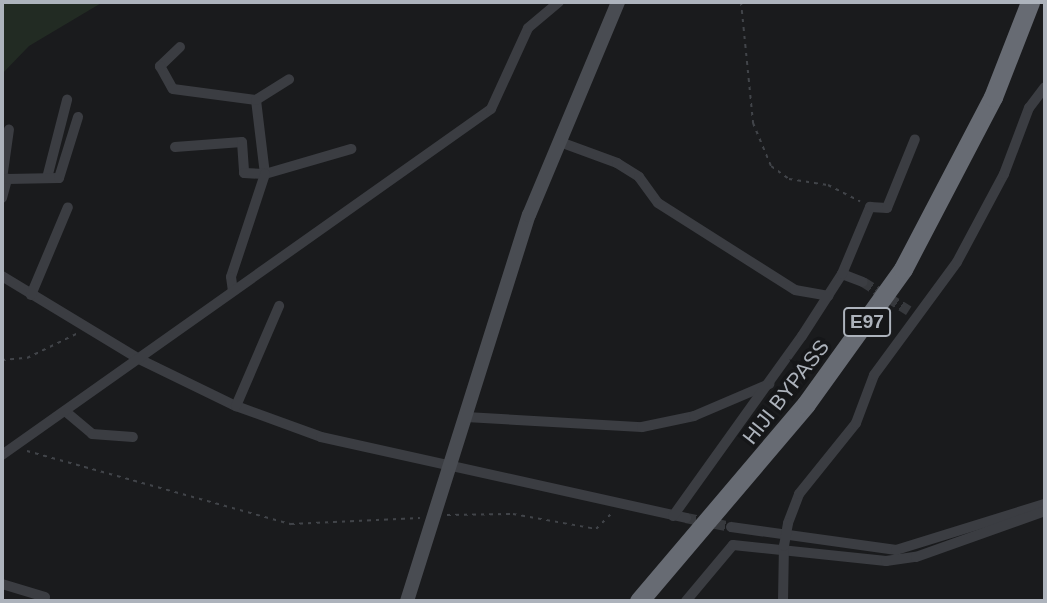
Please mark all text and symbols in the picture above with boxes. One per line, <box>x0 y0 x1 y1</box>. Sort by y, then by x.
road number: E97 <box>842 306 892 338</box>
street label: HIJI BYPASS <box>737 335 835 449</box>

